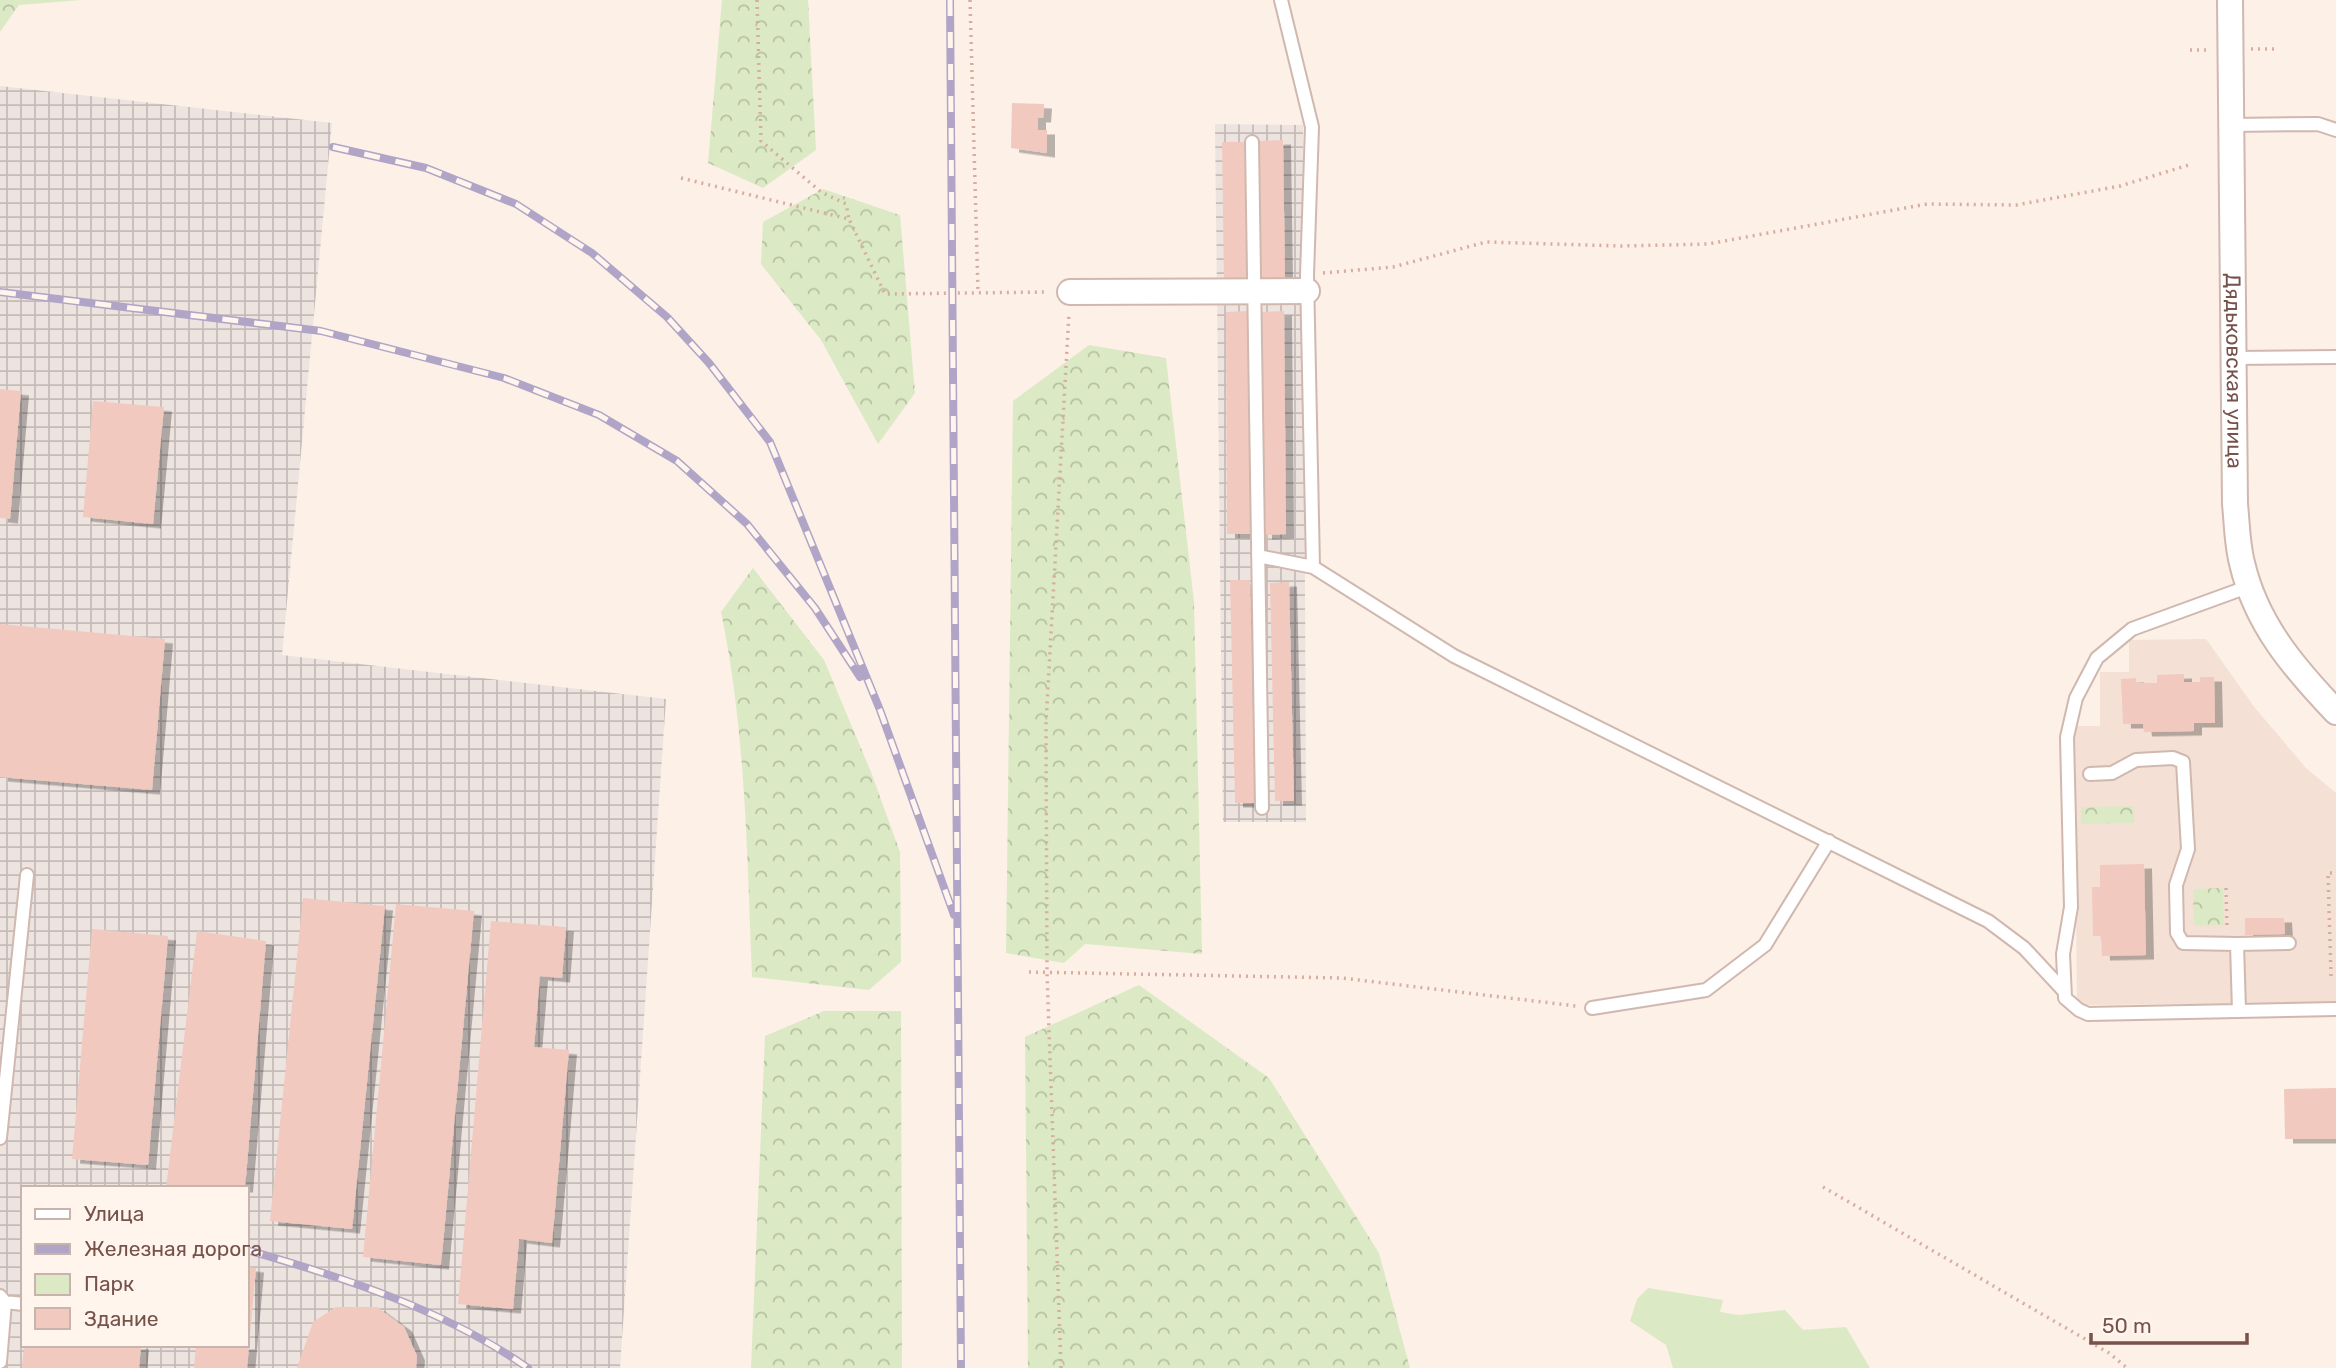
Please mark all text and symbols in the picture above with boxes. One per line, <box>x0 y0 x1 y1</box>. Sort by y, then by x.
street label: Дядьковская улица <box>2221 273 2248 469</box>
legend <box>21 1186 248 1347</box>
text: Улица <box>84 1201 144 1226</box>
text: Железная дорога <box>84 1236 262 1261</box>
text: Парк <box>84 1271 134 1296</box>
scale bar <box>2091 1302 2247 1346</box>
text: Здание <box>84 1306 159 1331</box>
text: 50 m <box>2102 1313 2152 1338</box>

